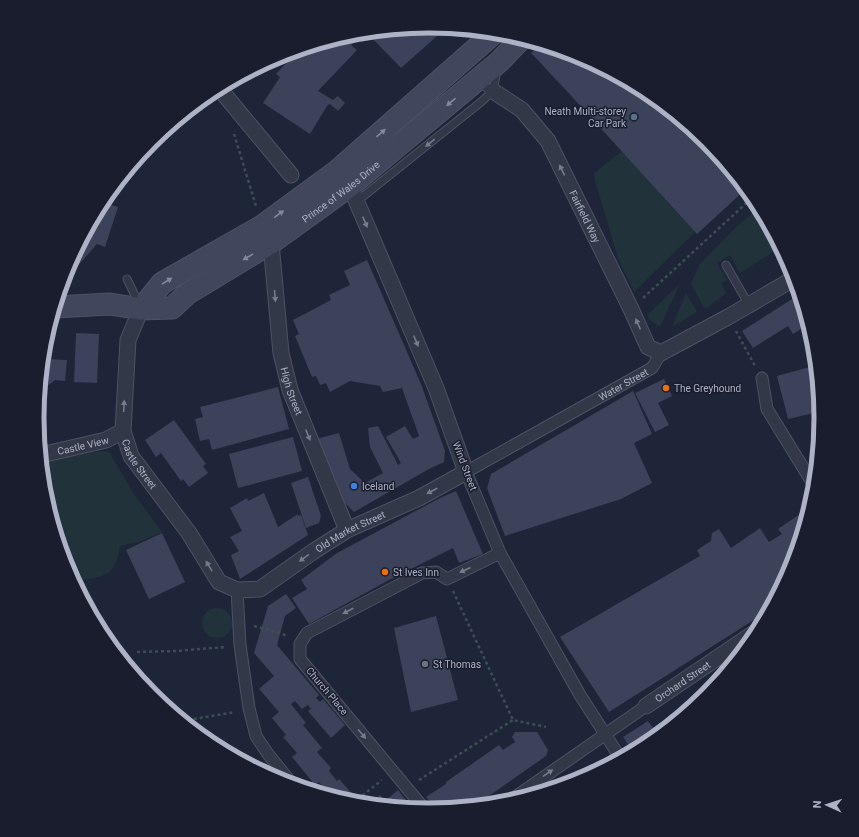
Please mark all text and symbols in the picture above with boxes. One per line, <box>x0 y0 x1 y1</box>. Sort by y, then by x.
one-way arrow <box>446 97 456 106</box>
place label: Neath Multi-storey Car Park <box>544 106 627 129</box>
marker: Neath Multi-storey Car Park <box>629 112 639 122</box>
one-way arrow <box>375 129 386 138</box>
one-way arrow <box>425 138 436 147</box>
street label: Prince of Wales Drive <box>300 158 382 224</box>
one-way arrow <box>559 164 565 176</box>
street label: Fairfield Way <box>568 188 603 244</box>
one-way arrow <box>273 210 284 218</box>
one-way arrow <box>362 216 368 228</box>
one-way arrow <box>242 253 254 260</box>
one-way arrow <box>161 277 173 284</box>
one-way arrow <box>272 290 279 302</box>
one-way arrow <box>635 319 641 330</box>
one-way arrow <box>414 336 420 348</box>
street label: High Street <box>279 366 305 416</box>
street label: Water Street <box>597 366 650 402</box>
marker: The Greyhound <box>661 383 671 393</box>
place label: The Greyhound <box>674 383 741 394</box>
one-way arrow <box>121 400 128 412</box>
one-way arrow <box>305 429 311 440</box>
street label: Castle View <box>56 434 110 457</box>
street label: Castle Street <box>120 438 159 491</box>
street label: Wind Street <box>451 440 479 492</box>
marker: Iceland <box>349 481 359 491</box>
place label: Iceland <box>362 481 394 492</box>
one-way arrow <box>426 488 437 494</box>
street label: Old Market Street <box>313 508 387 554</box>
one-way arrow <box>299 553 310 562</box>
one-way arrow <box>205 560 212 572</box>
marker: St Ives Inn <box>380 567 390 577</box>
place label: St Ives Inn <box>393 567 439 578</box>
one-way arrow <box>459 567 471 573</box>
one-way arrow <box>342 608 354 615</box>
marker: St Thomas <box>420 659 430 669</box>
place label: St Thomas <box>433 659 481 670</box>
street label: Orchard Street <box>653 659 712 704</box>
street label: Church Place <box>304 665 350 717</box>
one-way arrow <box>358 728 367 739</box>
one-way arrow <box>543 769 553 777</box>
north arrow <box>807 785 847 825</box>
text: N <box>811 800 824 809</box>

